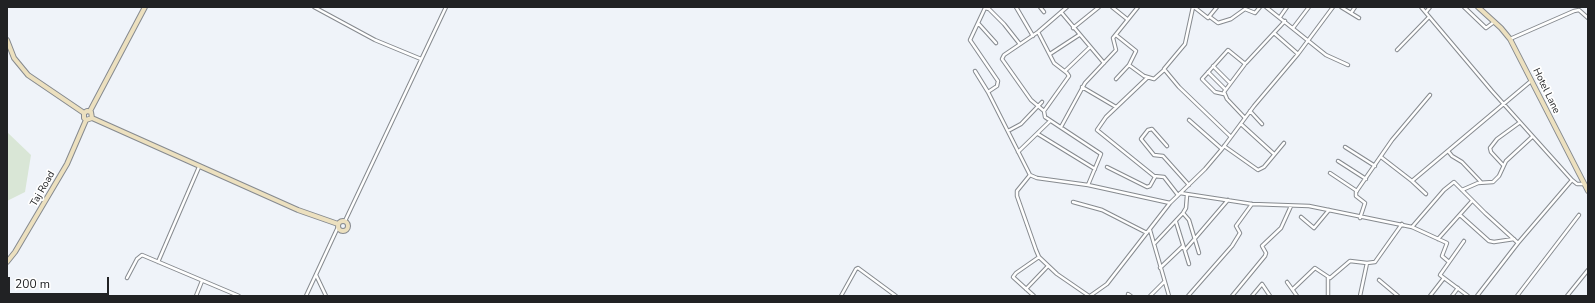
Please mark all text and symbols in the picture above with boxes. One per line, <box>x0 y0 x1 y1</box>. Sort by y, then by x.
street label: Hotel Lane <box>1530 66 1562 116</box>
street label: Taj Road <box>28 169 58 209</box>
scale bar <box>10 269 111 295</box>
text: 200 m <box>15 276 50 292</box>

